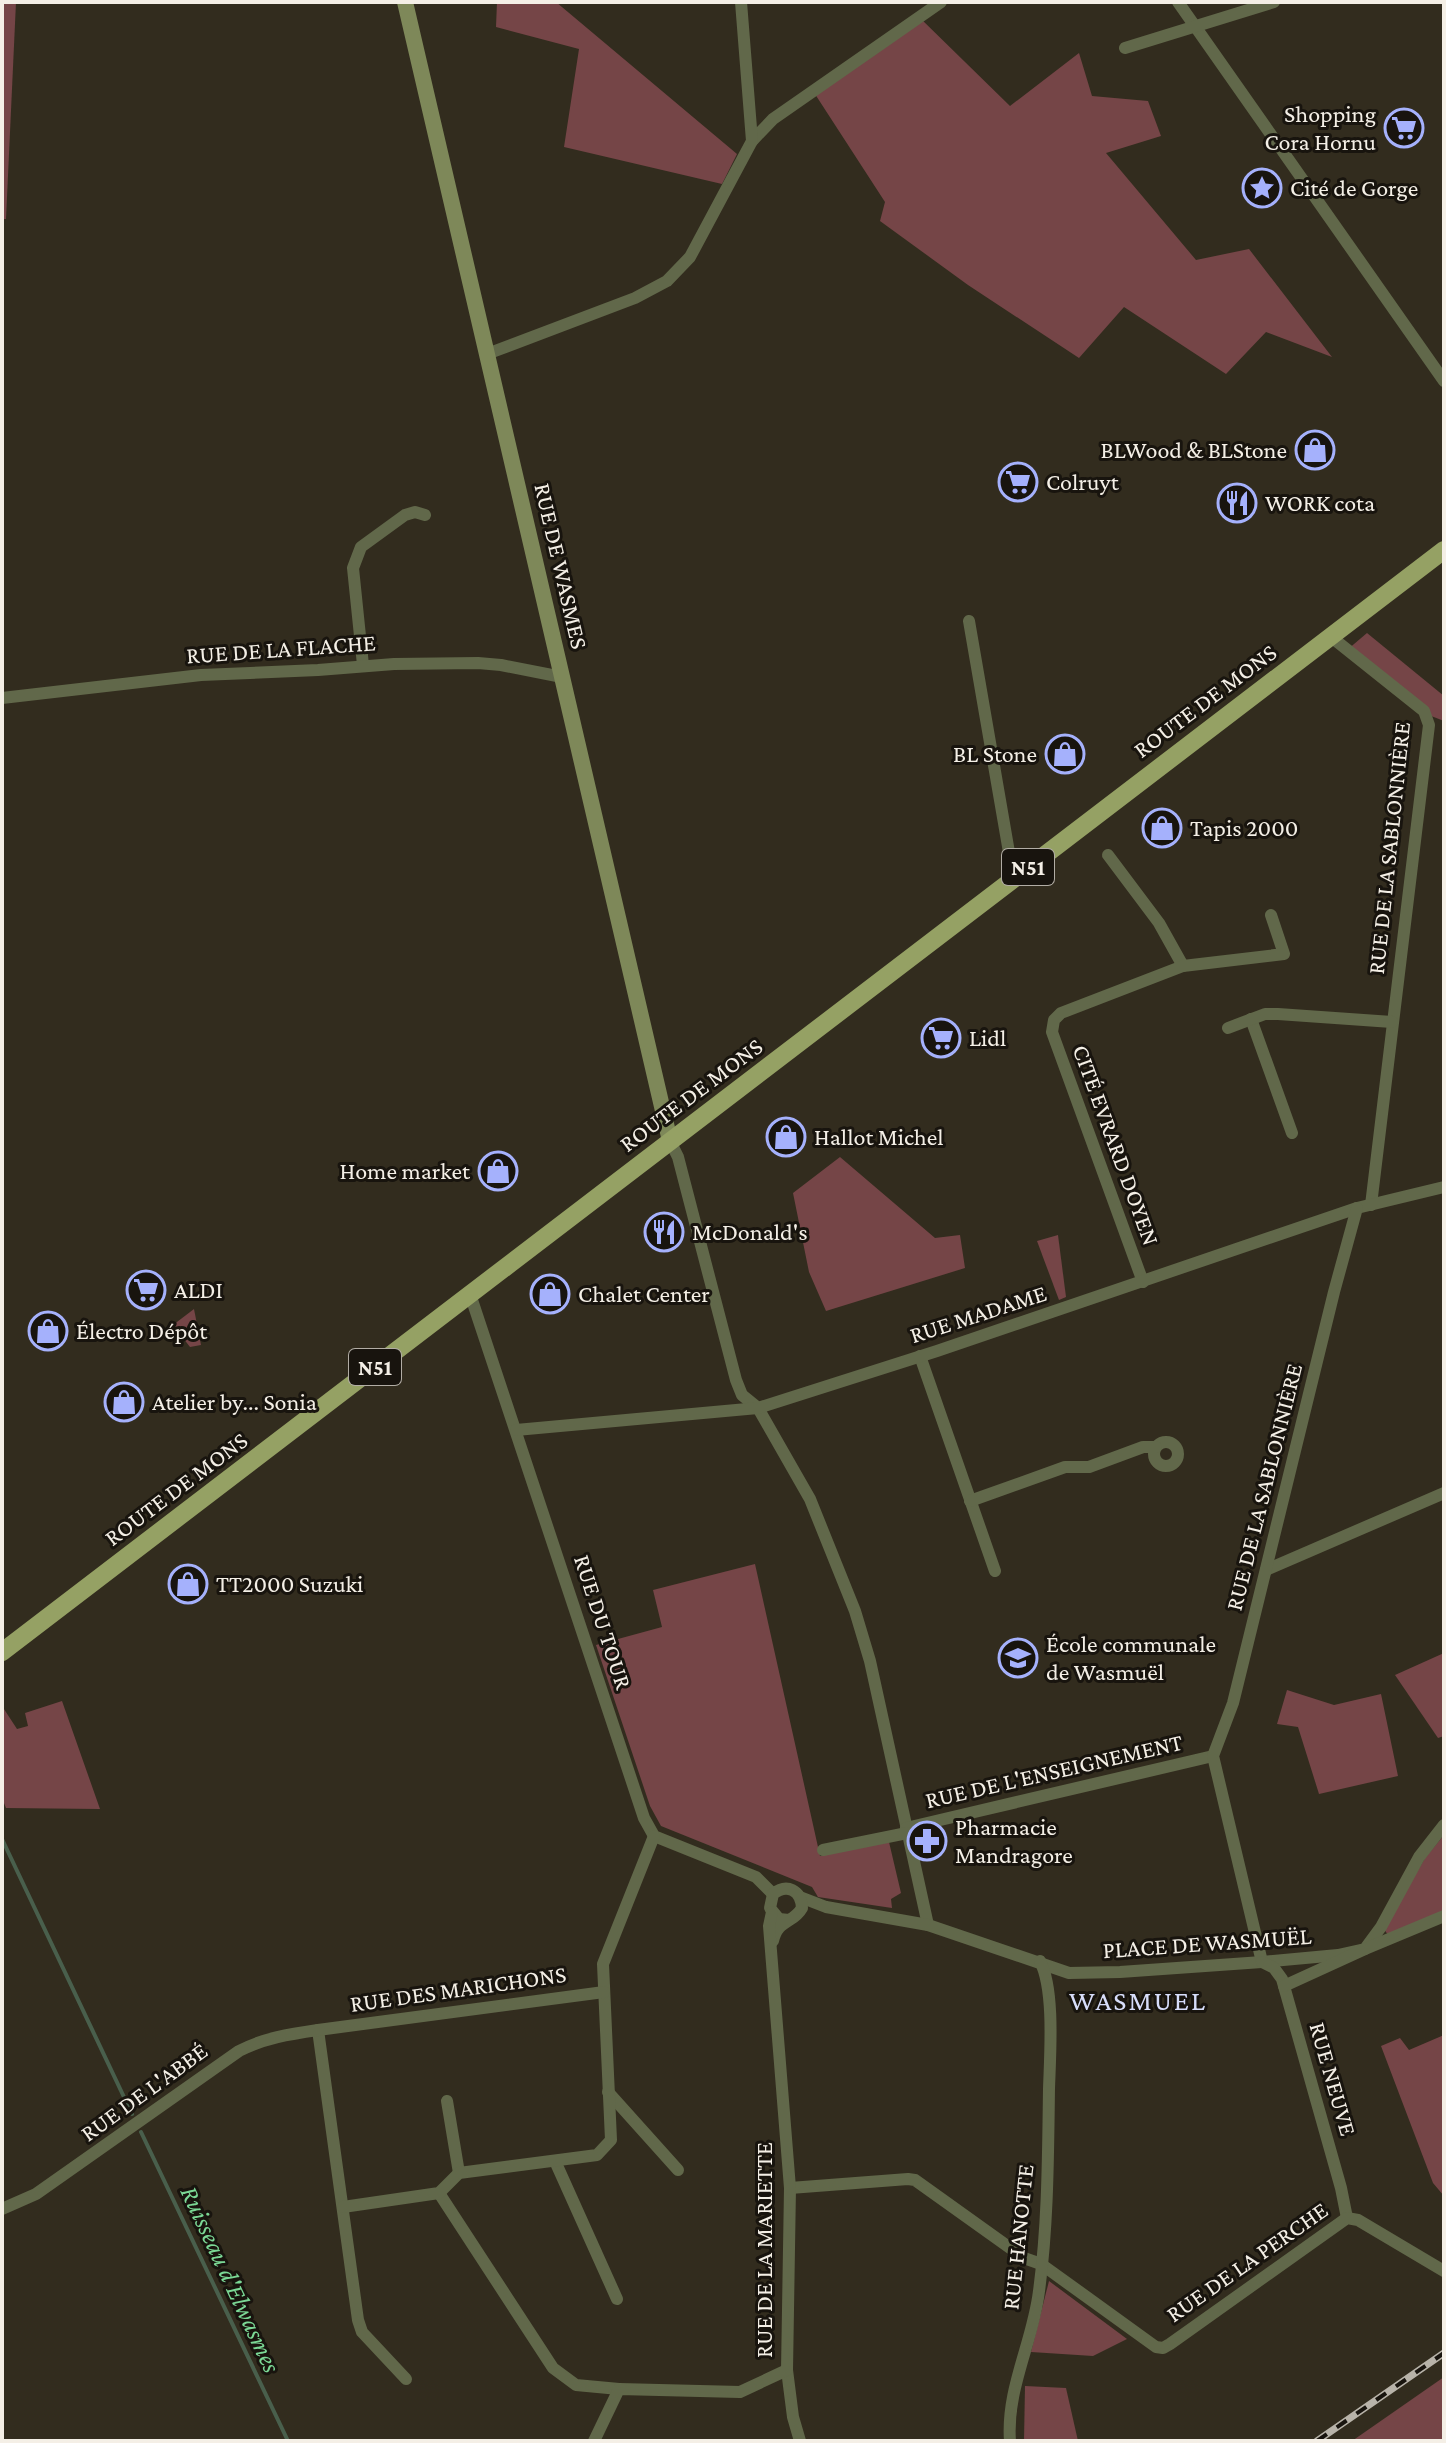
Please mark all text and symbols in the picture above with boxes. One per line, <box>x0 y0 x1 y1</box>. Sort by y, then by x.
place label: Shopping Cora Hornu <box>1265 100 1376 155</box>
supermarket icon: Shopping Cora Hornu <box>1383 107 1425 149</box>
place icon: Cité de Gorge <box>1241 167 1283 209</box>
place label: Cité de Gorge <box>1290 174 1418 201</box>
shop icon: BLWood & BLStone <box>1294 429 1336 471</box>
place label: BLWood & BLStone <box>1101 436 1287 463</box>
supermarket icon: Colruyt <box>997 461 1039 503</box>
place label: Colruyt <box>1046 468 1120 495</box>
street label: RUE DE WASMES <box>529 480 594 652</box>
restaurant icon: WORK cota <box>1216 482 1258 524</box>
place label: WORK cota <box>1265 489 1375 516</box>
street label: RUE DE LA FLACHE <box>185 628 377 669</box>
street label: ROUTE DE MONS <box>1128 638 1281 763</box>
street label: RUE DE LA SABLONNIÈRE <box>1362 720 1415 976</box>
shop icon: BL Stone <box>1044 733 1086 775</box>
place label: BL Stone <box>953 740 1037 767</box>
shop icon: Tapis 2000 <box>1141 807 1183 849</box>
place label: Tapis 2000 <box>1190 814 1298 841</box>
road number: N51 <box>1002 849 1054 885</box>
supermarket icon: Lidl <box>920 1017 962 1059</box>
place label: Lidl <box>969 1024 1006 1051</box>
street label: ROUTE DE MONS <box>614 1032 767 1157</box>
street label: CITÉ EVRARD DOYEN <box>1068 1041 1165 1249</box>
shop icon: Hallot Michel <box>765 1116 807 1158</box>
place label: Hallot Michel <box>814 1123 944 1150</box>
shop icon: Home market <box>477 1150 519 1192</box>
place label: Home market <box>339 1157 471 1184</box>
restaurant icon: McDonald's <box>643 1211 685 1253</box>
place label: McDonald's <box>692 1218 808 1245</box>
supermarket icon: ALDI <box>125 1269 167 1311</box>
shop icon: Chalet Center <box>529 1273 571 1315</box>
place label: ALDI <box>174 1276 223 1303</box>
street label: RUE MADAME <box>906 1279 1050 1348</box>
place label: Chalet Center <box>578 1280 710 1307</box>
shop icon: Électro Dépôt <box>27 1310 69 1352</box>
place label: Électro Dépôt <box>76 1317 208 1344</box>
road number: N51 <box>349 1349 401 1385</box>
street label: RUE DE LA SABLONNIÈRE <box>1220 1360 1307 1613</box>
shop icon: Atelier by... Sonia <box>103 1381 145 1423</box>
place label: Atelier by... Sonia <box>152 1388 317 1415</box>
street label: ROUTE DE MONS <box>99 1426 252 1551</box>
street label: RUE DU TOUR <box>569 1551 638 1693</box>
shop icon: TT2000 Suzuki <box>167 1563 209 1605</box>
place label: TT2000 Suzuki <box>216 1570 363 1597</box>
place label: École communale de Wasmuël <box>1046 1630 1216 1685</box>
school or university icon: École communale de Wasmuël <box>997 1637 1039 1679</box>
street label: RUE DE L'ENSEIGNEMENT <box>923 1728 1185 1813</box>
place label: Pharmacie Mandragore <box>955 1813 1073 1868</box>
pharmacy icon: Pharmacie Mandragore <box>906 1820 948 1862</box>
street label: PLACE DE WASMUËL <box>1102 1922 1312 1963</box>
street label: RUE DES MARICHONS <box>348 1960 568 2017</box>
district label: WASMUEL <box>1069 1985 1207 2016</box>
street label: RUE NEUVE <box>1304 2019 1363 2139</box>
street label: RUE DE L'ABBÉ <box>75 2037 212 2147</box>
street label: RUE DE LA MARIETTE <box>750 2142 777 2358</box>
street label: RUE HANOTTE <box>996 2163 1039 2311</box>
water label: Ruisseau d'Elwasmes <box>175 2181 286 2377</box>
street label: RUE DE LA PERCHE <box>1161 2196 1333 2327</box>

